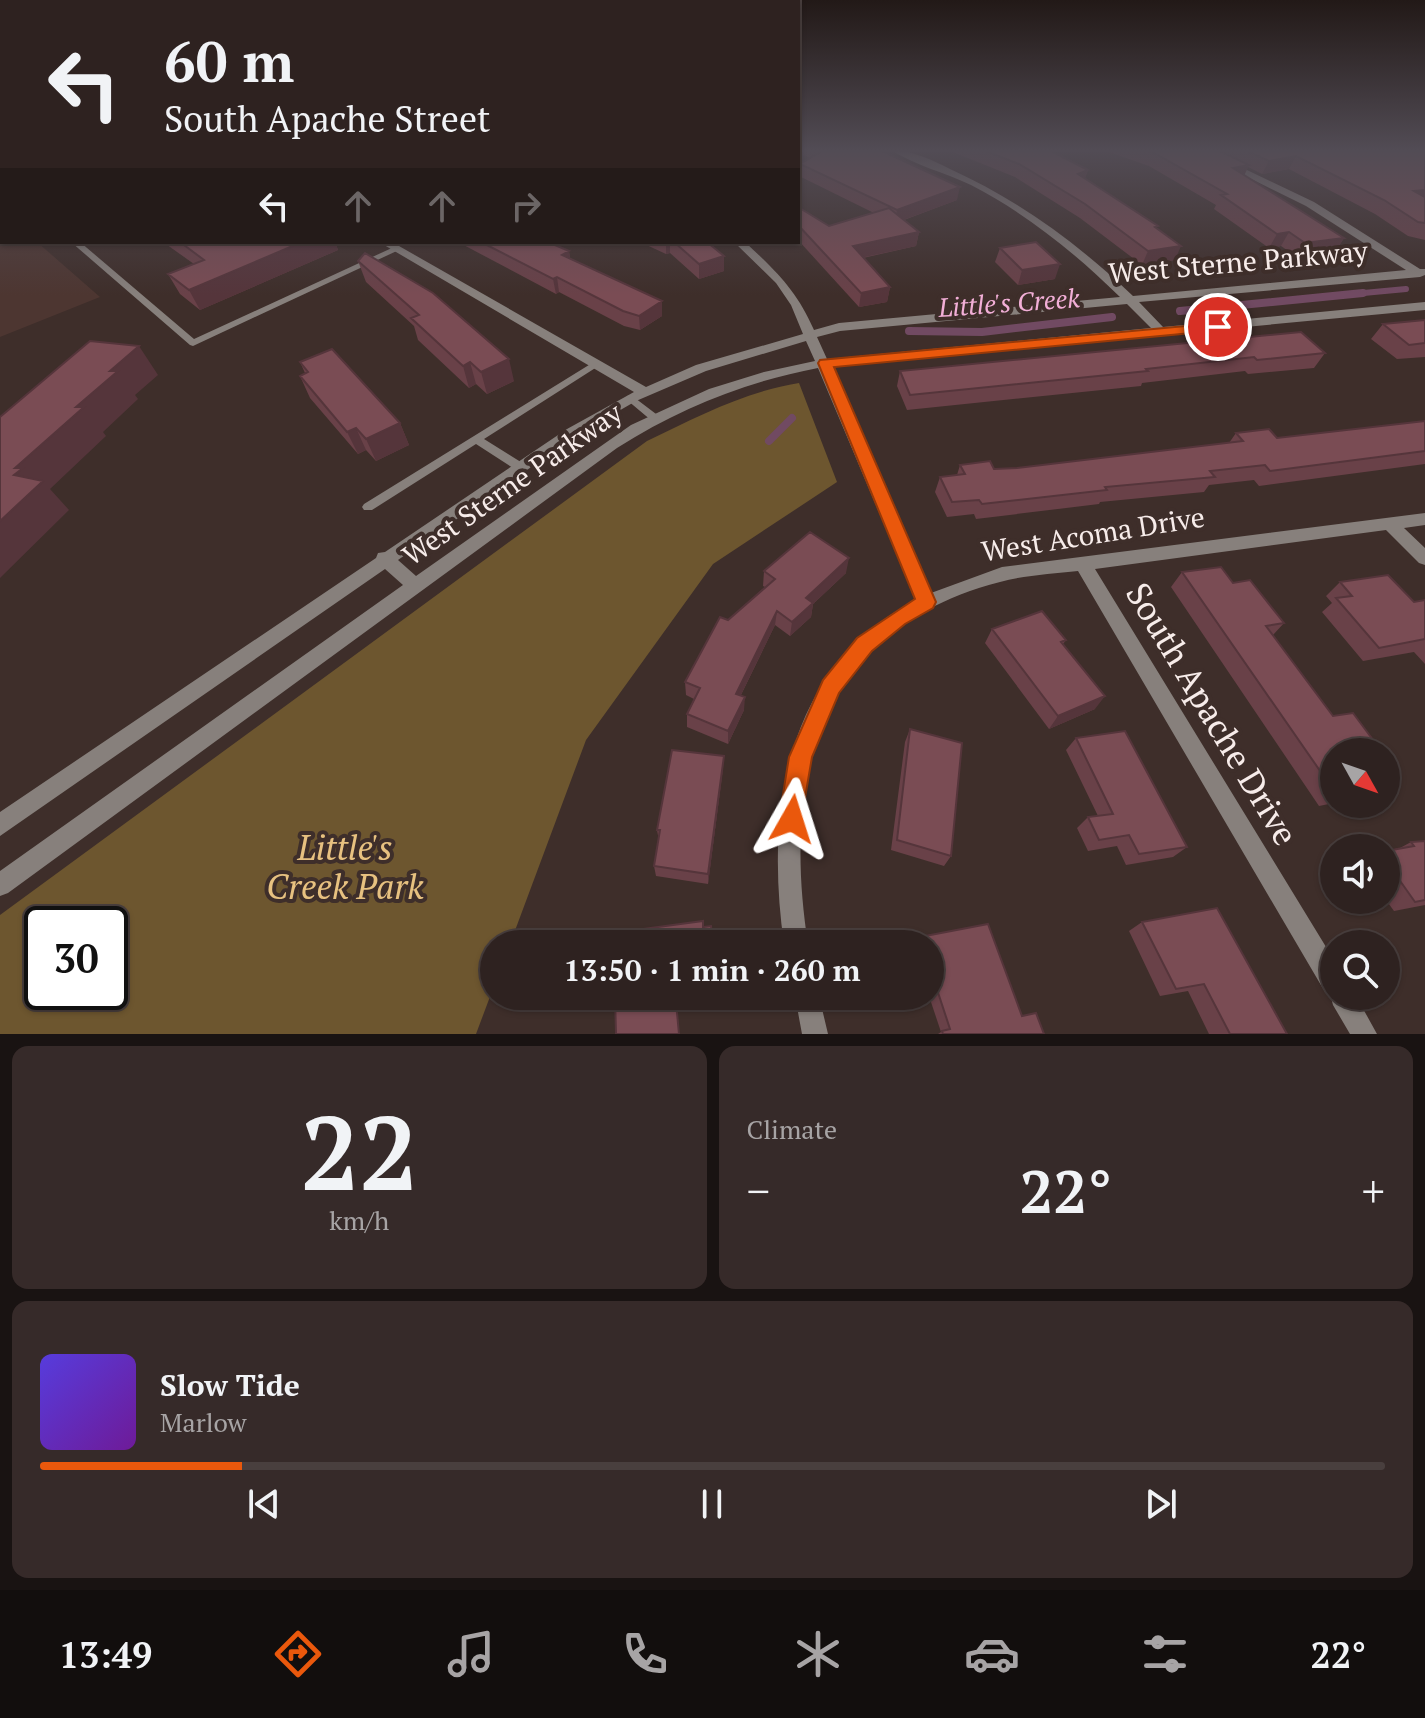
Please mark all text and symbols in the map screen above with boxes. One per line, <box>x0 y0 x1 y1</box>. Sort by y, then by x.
text: 60 m <box>164 24 294 98</box>
icon: left <box>32 32 136 136</box>
text: South Apache Street <box>164 95 490 142</box>
icon: left <box>252 184 296 228</box>
icon: ahead <box>336 184 380 228</box>
icon: ahead <box>420 184 464 228</box>
icon: right <box>504 184 548 228</box>
street label: West Sterne Parkway <box>1107 232 1370 291</box>
water label: Little's Creek <box>936 280 1081 324</box>
pin <box>1184 293 1252 361</box>
icon: arrive <box>1196 305 1240 349</box>
street label: West Sterne Parkway <box>395 393 630 573</box>
street label: West Acoma Drive <box>979 498 1207 569</box>
street label: South Apache Drive <box>1116 574 1309 853</box>
north arrow <box>1320 738 1400 818</box>
map controls <box>1320 738 1400 1010</box>
position arrow <box>750 777 834 861</box>
park label: Little's Creek Park <box>266 825 424 909</box>
button: sound <box>1320 834 1400 914</box>
speed limit sign: 30 <box>24 906 128 1010</box>
button: search <box>1320 930 1400 1010</box>
text: 13:50 · 1 min · 260 m <box>564 950 860 990</box>
text: 22 <box>300 1082 418 1220</box>
text: Climate <box>747 1112 837 1146</box>
text: 22° <box>1019 1151 1112 1230</box>
text: − <box>747 1161 770 1220</box>
text: + <box>1362 1161 1385 1220</box>
text: km/h <box>329 1203 389 1237</box>
text: Slow Tide <box>160 1365 300 1405</box>
text: Marlow <box>160 1405 246 1439</box>
icon: previous <box>242 1482 286 1526</box>
icon: pause <box>690 1482 734 1526</box>
icon: next <box>1139 1482 1183 1526</box>
icon: directions <box>270 1626 326 1682</box>
icon: music <box>443 1626 499 1682</box>
icon: phone <box>617 1626 673 1682</box>
icon: climate <box>790 1626 846 1682</box>
icon: car <box>964 1626 1020 1682</box>
icon: filters <box>1137 1626 1193 1682</box>
text: 13:49 <box>59 1631 152 1678</box>
text: 22° <box>1311 1631 1366 1678</box>

